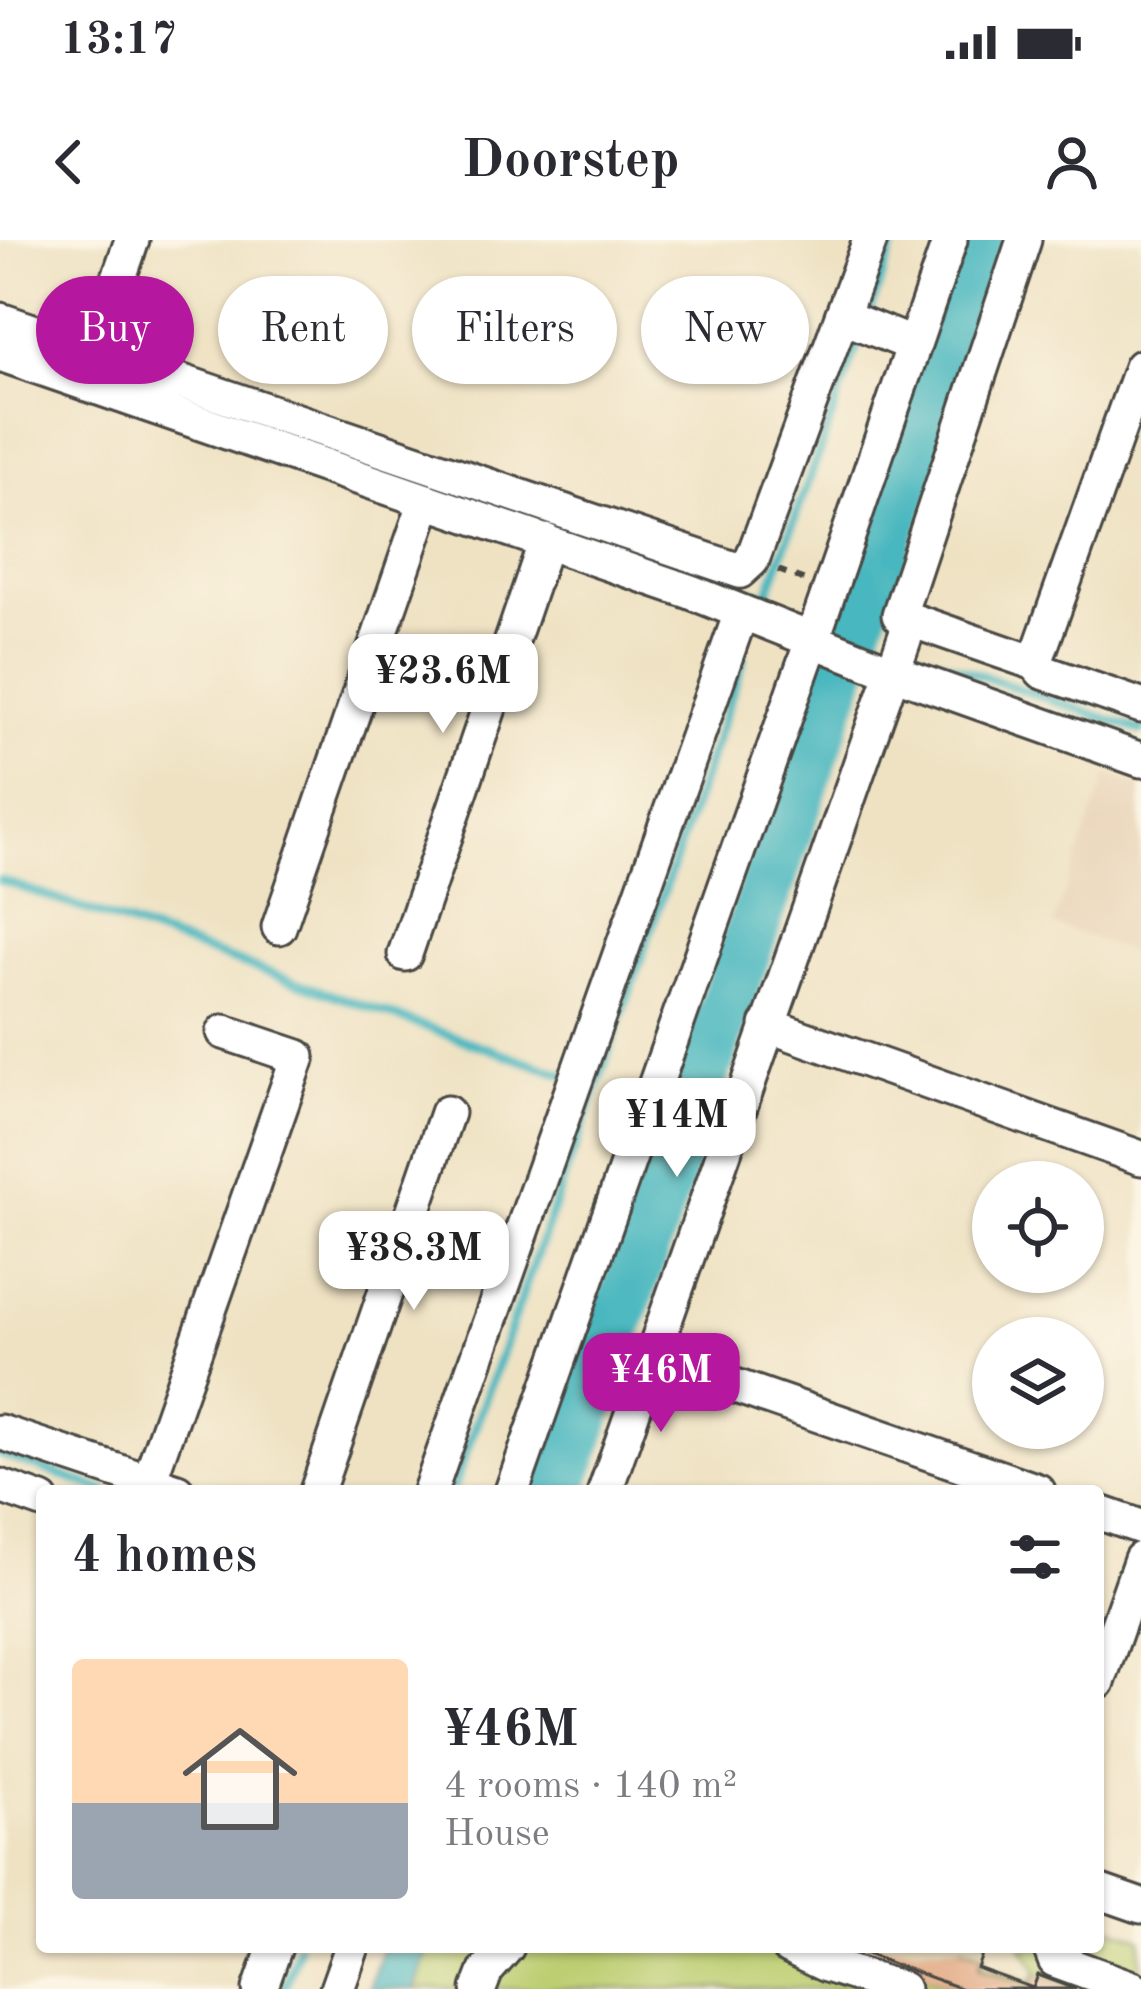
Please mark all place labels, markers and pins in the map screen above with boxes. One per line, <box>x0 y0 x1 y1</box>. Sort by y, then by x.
pin: ¥23.6M <box>345 634 541 736</box>
pin: ¥14M <box>606 1078 748 1180</box>
pin: ¥38.3M <box>316 1211 512 1313</box>
pin: ¥46M <box>590 1333 732 1435</box>

